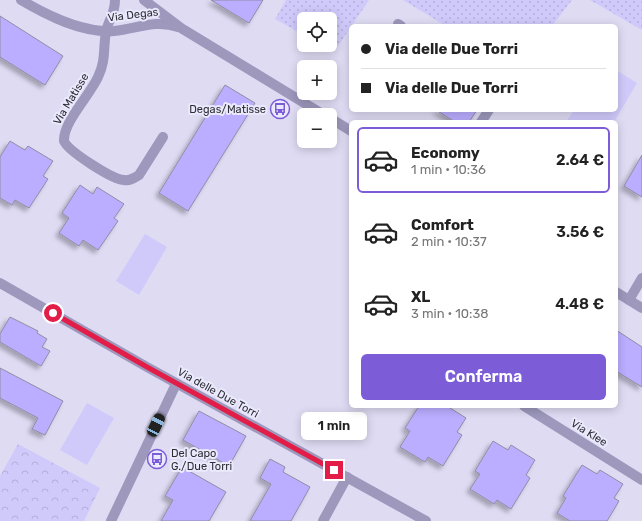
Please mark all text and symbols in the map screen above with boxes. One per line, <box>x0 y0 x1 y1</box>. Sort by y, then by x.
street label: Via Degas <box>107 5 159 25</box>
map controls <box>297 12 337 148</box>
button: locate <box>297 12 337 52</box>
text: Via delle Due Torri <box>385 40 518 58</box>
button: + <box>297 60 337 100</box>
street label: Via Matisse <box>51 71 91 127</box>
text: Via delle Due Torri <box>385 79 518 97</box>
bus stop icon: Degas/Matisse <box>269 98 291 120</box>
place label: Degas/Matisse <box>189 103 266 116</box>
button: − <box>297 108 337 148</box>
icon: car <box>363 142 399 178</box>
text: Economy <box>411 144 480 162</box>
text: 2.64 € <box>556 151 604 169</box>
text: 1 min · 10:36 <box>411 162 486 177</box>
icon: car <box>363 214 399 250</box>
text: Comfort <box>411 216 474 234</box>
text: 3.56 € <box>556 223 604 241</box>
text: 2 min · 10:37 <box>411 234 487 249</box>
icon: car <box>363 286 399 322</box>
text: XL <box>411 288 430 306</box>
text: 4.48 € <box>555 295 604 313</box>
route start <box>44 304 62 322</box>
text: 3 min · 10:38 <box>411 306 488 321</box>
button: Conferma <box>361 354 606 400</box>
street label: Via delle Due Torri <box>175 365 261 421</box>
car <box>145 412 167 438</box>
callout: 1 min <box>301 412 367 440</box>
street label: Via Klee <box>569 417 609 449</box>
text: 1 min <box>318 418 350 433</box>
place label: Del Capo G./Due Torri <box>171 447 232 473</box>
bus stop icon: Del Capo G./Due Torri <box>146 448 168 470</box>
route end <box>325 461 343 479</box>

